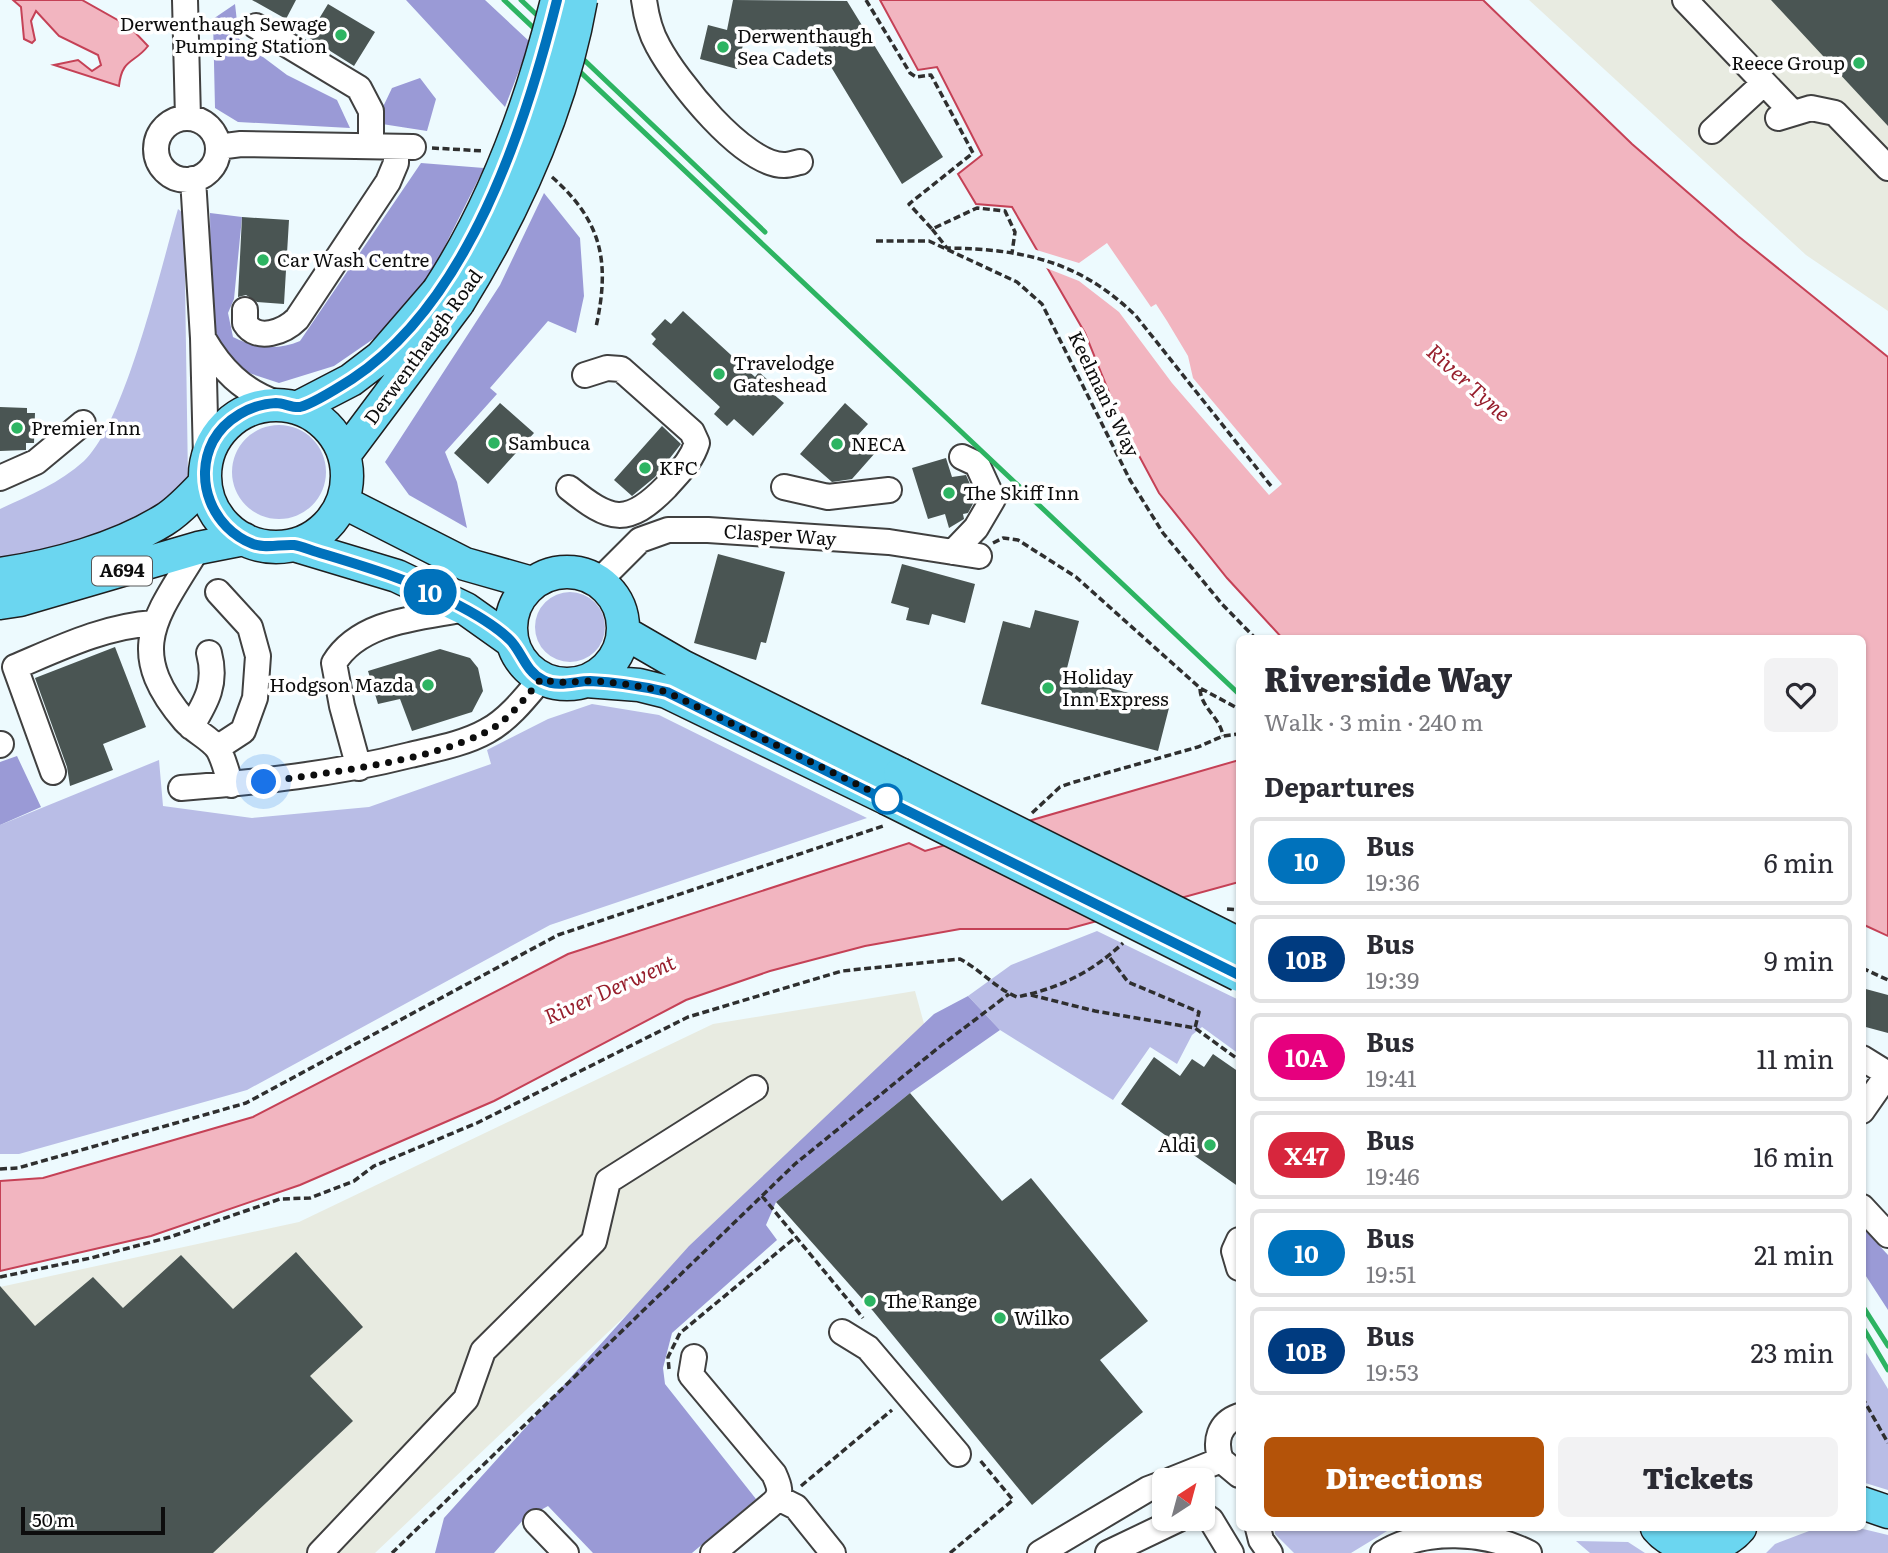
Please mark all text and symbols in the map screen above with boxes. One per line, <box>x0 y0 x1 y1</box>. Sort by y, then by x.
place label: Derwenthaugh Sewage Pumping Station <box>120 9 327 59</box>
place label: Derwenthaugh Sea Cadets <box>737 21 873 71</box>
marker: Derwenthaugh Sewage Pumping Station <box>333 27 349 43</box>
marker: Derwenthaugh Sea Cadets <box>715 39 731 55</box>
place label: Reece Group <box>1731 48 1845 76</box>
marker: Reece Group <box>1851 55 1867 71</box>
place label: Car Wash Centre <box>277 245 429 273</box>
marker: Car Wash Centre <box>255 252 271 268</box>
street label: Derwenthaugh Road <box>356 263 488 430</box>
street label: Keelman's Way <box>1062 326 1147 461</box>
water label: River Tyne <box>1421 335 1518 427</box>
place label: Travelodge Gateshead <box>733 348 835 398</box>
marker: Travelodge Gateshead <box>711 366 727 382</box>
place label: Premier Inn <box>31 413 141 441</box>
marker: Premier Inn <box>9 420 25 436</box>
place label: Sambuca <box>508 428 591 456</box>
place label: NECA <box>851 429 906 457</box>
marker: Sambuca <box>486 435 502 451</box>
marker: NECA <box>829 436 845 452</box>
place label: KFC <box>659 453 698 481</box>
marker: KFC <box>637 460 653 476</box>
place label: The Skiff Inn <box>963 478 1079 506</box>
marker: The Skiff Inn <box>941 485 957 501</box>
street label: Clasper Way <box>723 516 837 552</box>
road number: A694 <box>92 556 152 586</box>
line badge: 10 <box>398 569 462 615</box>
text: 10 <box>418 574 442 609</box>
text: Riverside Way <box>1264 653 1512 702</box>
button: heart <box>1764 658 1838 732</box>
place label: Holiday Inn Express <box>1062 662 1169 712</box>
place label: Hodgson Mazda <box>269 670 415 698</box>
marker: Hodgson Mazda <box>420 677 436 693</box>
marker: Holiday Inn Express <box>1040 680 1056 696</box>
text: Walk · 3 min · 240 m <box>1264 704 1483 738</box>
your location <box>246 764 281 799</box>
text: Departures <box>1264 766 1415 805</box>
unlabelled marker <box>872 784 902 814</box>
text: Bus <box>1366 825 1414 864</box>
text: 6 min <box>1764 842 1834 881</box>
text: 10 <box>1294 843 1319 878</box>
text: 19:36 <box>1366 864 1420 898</box>
text: Bus <box>1366 923 1414 962</box>
text: 9 min <box>1764 940 1834 979</box>
text: 10B <box>1286 941 1327 976</box>
water label: River Derwent <box>538 945 680 1031</box>
text: 19:39 <box>1366 962 1419 996</box>
text: Bus <box>1366 1021 1414 1060</box>
text: 11 min <box>1757 1038 1834 1077</box>
text: 10A <box>1285 1039 1328 1074</box>
text: 19:41 <box>1366 1060 1417 1094</box>
text: Bus <box>1366 1119 1414 1158</box>
place label: Aldi <box>1158 1130 1196 1158</box>
text: 16 min <box>1753 1136 1834 1175</box>
marker: Aldi <box>1202 1137 1218 1153</box>
text: X47 <box>1284 1137 1329 1172</box>
text: 19:46 <box>1366 1158 1420 1192</box>
text: Bus <box>1366 1217 1414 1256</box>
text: 21 min <box>1754 1234 1834 1273</box>
text: 10 <box>1294 1235 1319 1270</box>
text: 19:51 <box>1366 1256 1416 1290</box>
place label: The Range <box>884 1286 977 1314</box>
marker: The Range <box>862 1293 878 1309</box>
place label: Wilko <box>1014 1303 1070 1331</box>
marker: Wilko <box>992 1310 1008 1326</box>
text: Bus <box>1366 1315 1414 1354</box>
text: 23 min <box>1750 1332 1834 1371</box>
text: 10B <box>1286 1333 1327 1368</box>
text: 19:53 <box>1366 1354 1419 1388</box>
button: Directions <box>1264 1437 1544 1517</box>
button: Tickets <box>1558 1437 1838 1517</box>
north arrow <box>1152 1468 1214 1531</box>
map controls <box>1152 1468 1215 1531</box>
scale bar <box>21 1504 164 1536</box>
text: 50 m <box>32 1505 75 1533</box>

